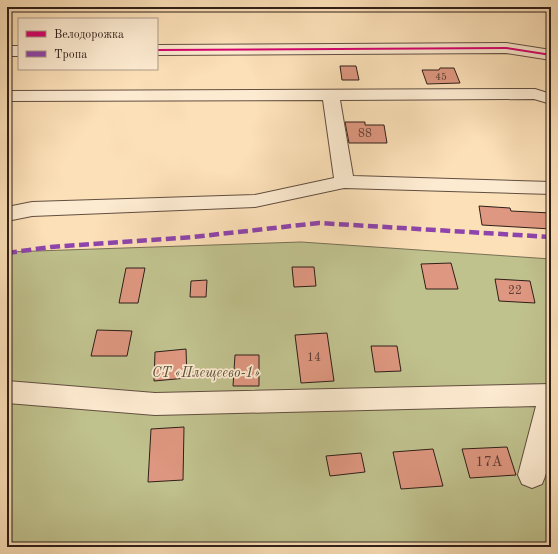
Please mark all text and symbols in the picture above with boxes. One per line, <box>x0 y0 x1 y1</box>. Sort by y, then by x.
legend <box>18 18 158 70</box>
text: Велодорожка <box>54 29 124 41</box>
text: Тропа <box>54 49 87 61</box>
house number: 45 <box>435 72 447 82</box>
house number: 88 <box>358 128 372 140</box>
house number: 22 <box>508 285 522 297</box>
house number: 14 <box>307 352 321 364</box>
park label: СТ «Плещеево-1» <box>152 366 260 381</box>
house number: 17А <box>476 455 503 469</box>

